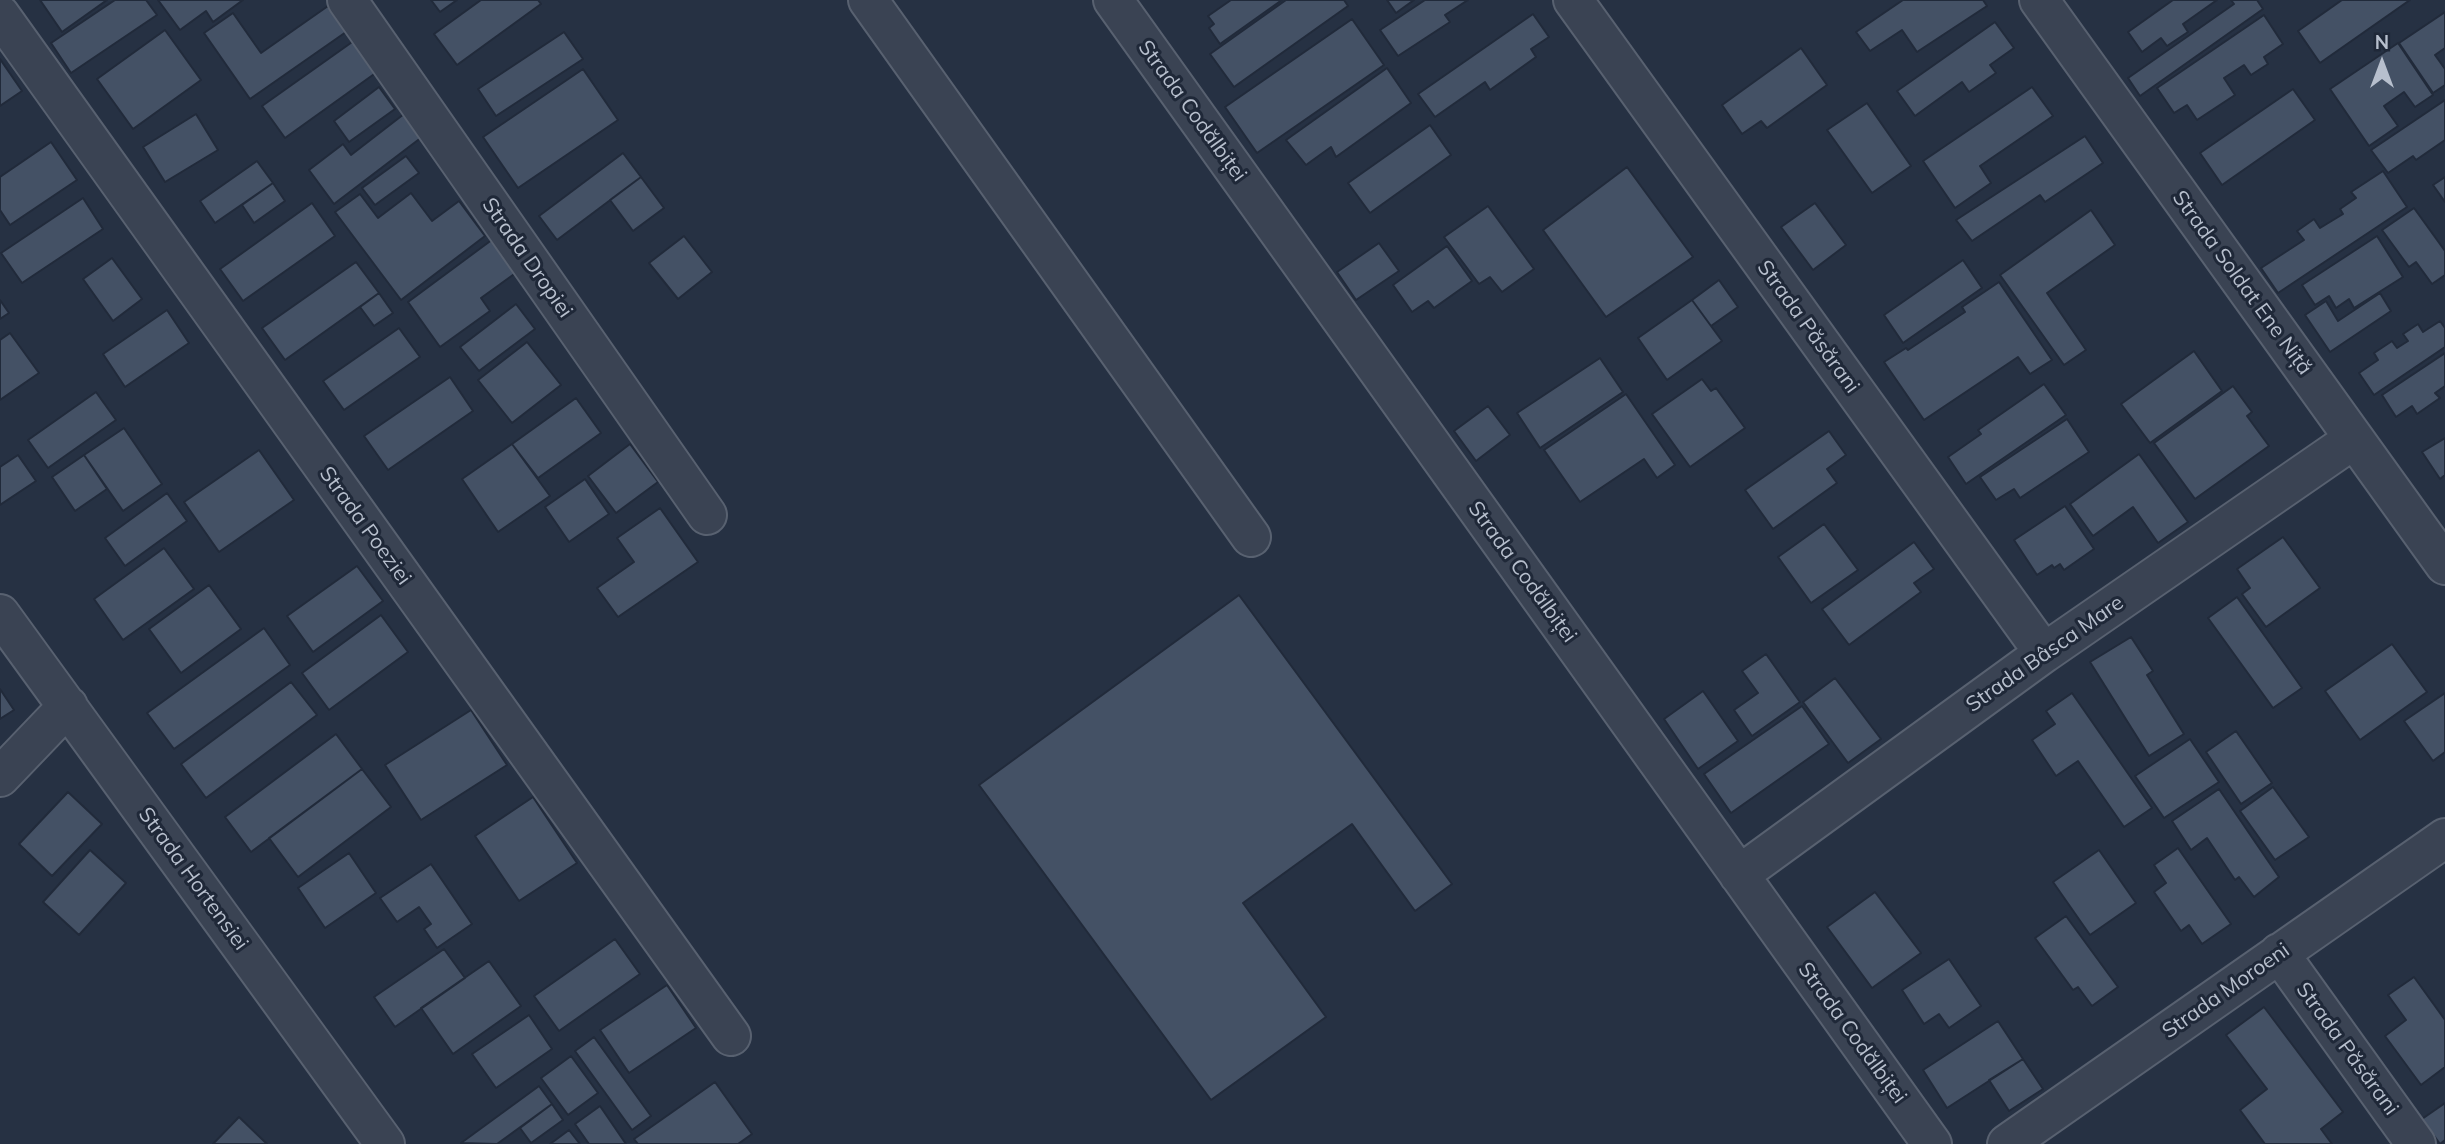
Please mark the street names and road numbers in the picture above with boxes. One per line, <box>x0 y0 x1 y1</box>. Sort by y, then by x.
street label: Strada Codălbiței <box>1132 36 1252 186</box>
street label: Strada Soldat Ene Niță <box>2167 186 2317 380</box>
street label: Strada Dropiei <box>476 193 578 323</box>
street label: Strada Păsărani <box>1751 256 1865 398</box>
street label: Strada Poeziei <box>314 462 416 590</box>
street label: Strada Codălbiței <box>1462 497 1582 647</box>
street label: Strada Bâsca Mare <box>1961 590 2129 718</box>
street label: Strada Hortensiei <box>133 803 253 955</box>
street label: Strada Moroeni <box>2158 938 2294 1044</box>
street label: Strada Codălbiței <box>1792 958 1912 1108</box>
street label: Strada Păsărani <box>2290 978 2404 1120</box>

